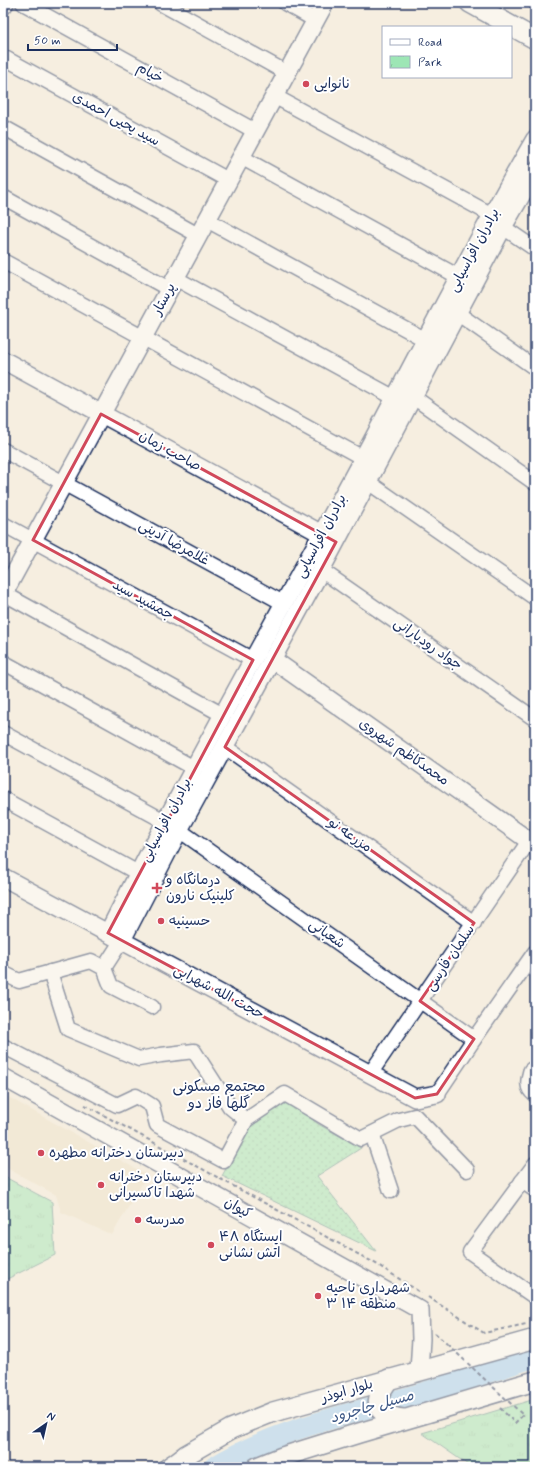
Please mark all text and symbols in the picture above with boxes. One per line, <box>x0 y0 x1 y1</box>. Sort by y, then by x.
scale bar <box>28 26 117 52</box>
legend <box>382 26 512 78</box>
text: 50 m <box>34 33 61 49</box>
text: Road <box>418 35 442 51</box>
text: Park <box>418 55 442 71</box>
street label: خیام <box>133 58 167 88</box>
place label: نانوایی <box>314 75 350 93</box>
marker: نانوایی <box>301 79 311 89</box>
street label: سید یحیی احمدی <box>69 88 163 150</box>
street label: برادران افراسیابی <box>444 205 504 295</box>
street label: پرستار <box>148 280 180 319</box>
street label: صاحب زمان <box>136 427 204 475</box>
street label: برادران افراسیابی <box>291 491 351 581</box>
street label: غلامرضا آدینی <box>135 516 213 570</box>
street label: جمشید سید <box>109 576 177 624</box>
street label: جواد رودبارانی <box>390 614 466 674</box>
street label: محمدکاظم شهروی <box>355 714 453 791</box>
street label: برادران افراسیابی <box>136 775 196 865</box>
street label: مزرعه نو <box>324 813 375 856</box>
place label: درمانگاه و کلینیک نارون <box>165 871 235 905</box>
marker: درمانگاه و کلینیک نارون <box>151 882 163 894</box>
place label: حسینیه <box>169 912 210 930</box>
street label: شعبانی <box>305 915 349 953</box>
marker: حسینیه <box>156 916 166 926</box>
street label: سلمان فارسی <box>421 921 479 995</box>
street label: حجت الله شهرابی <box>171 961 267 1023</box>
district label: مجتمع مسکونی گلها فاز دو <box>172 1077 266 1114</box>
place label: دبیرستان دخترانه مطهره <box>49 1144 184 1162</box>
marker: دبیرستان دخترانه مطهره <box>36 1148 46 1158</box>
place label: دبیرستان دخترانه شهدا تاکسیرانی <box>109 1168 202 1202</box>
marker: دبیرستان دخترانه شهدا تاکسیرانی <box>96 1180 106 1190</box>
street label: کیوان <box>221 1193 255 1223</box>
place label: مدرسه <box>146 1211 185 1229</box>
marker: مدرسه <box>133 1215 143 1225</box>
place label: ایستگاه ۴۸ اتش نشانی <box>219 1228 282 1262</box>
marker: ایستگاه ۴۸ اتش نشانی <box>206 1240 216 1250</box>
place label: شهرداری ناحیه ۳ منطقه ۱۴ <box>326 1279 410 1313</box>
marker: شهرداری ناحیه ۳ منطقه ۱۴ <box>313 1291 323 1301</box>
street label: بلوار ابوذر <box>318 1375 375 1407</box>
water label: مسیل جاجرود <box>328 1385 416 1428</box>
north arrow <box>26 1404 66 1444</box>
text: N <box>44 1409 58 1424</box>

